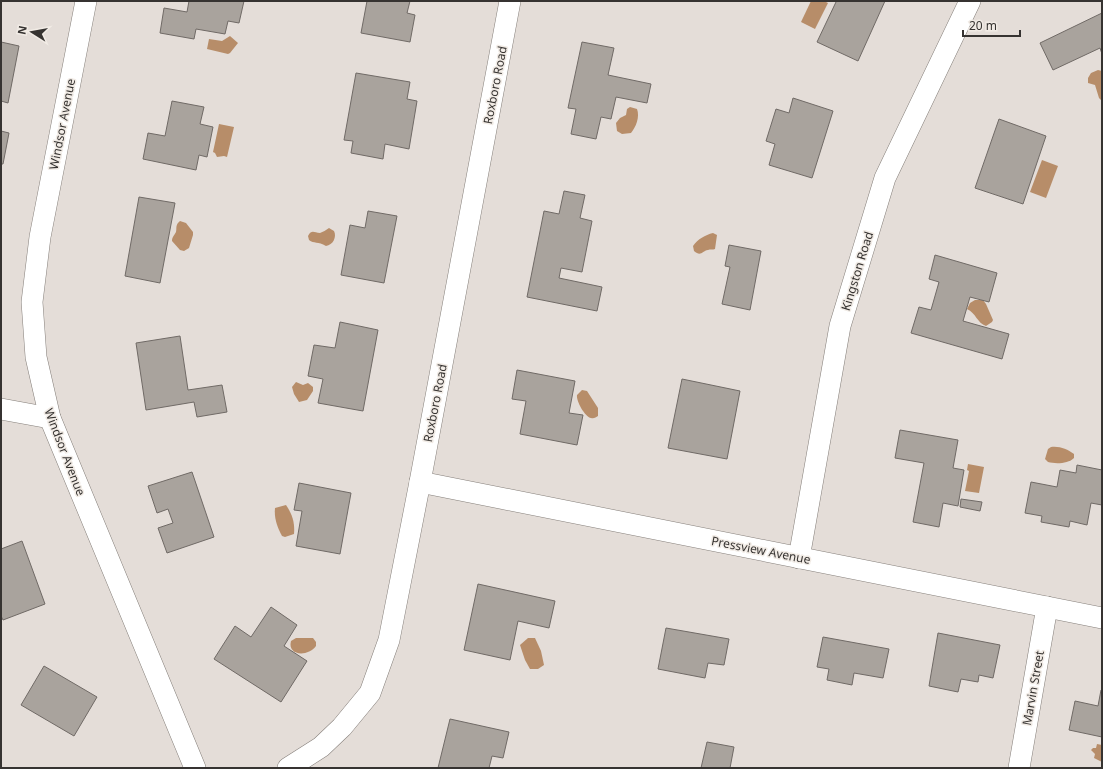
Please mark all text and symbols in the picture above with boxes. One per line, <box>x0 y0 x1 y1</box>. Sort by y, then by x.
north arrow <box>12 12 52 52</box>
scale bar <box>963 12 1020 38</box>
text: 20 m <box>969 17 997 34</box>
text: N <box>13 24 30 36</box>
street label: Roxboro Road <box>479 44 511 126</box>
street label: Windsor Avenue <box>45 77 79 171</box>
street label: Kingston Road <box>837 229 877 313</box>
street label: Roxboro Road <box>419 362 451 444</box>
street label: Windsor Avenue <box>41 406 90 498</box>
street label: Pressview Avenue <box>710 532 812 568</box>
street label: Marvin Street <box>1018 649 1048 727</box>

